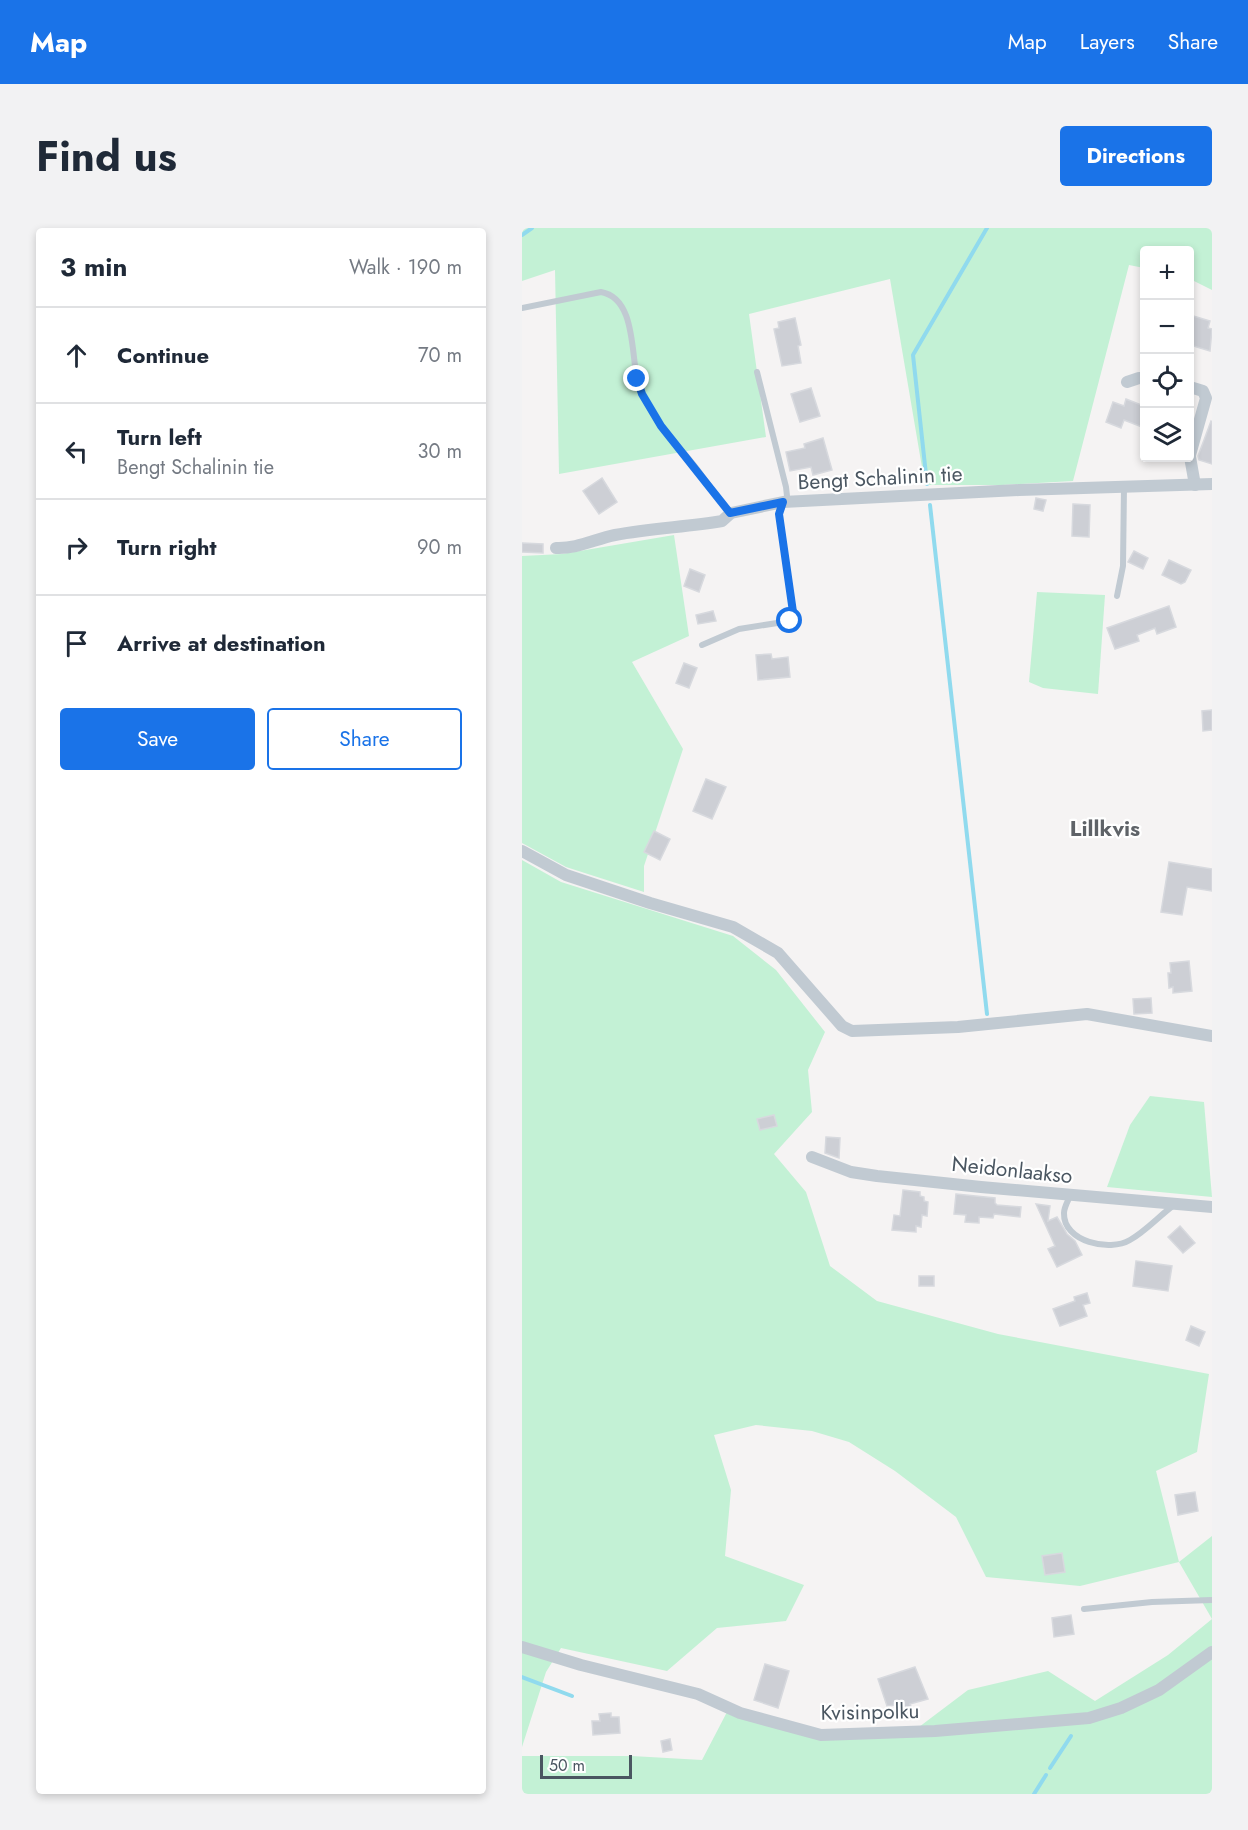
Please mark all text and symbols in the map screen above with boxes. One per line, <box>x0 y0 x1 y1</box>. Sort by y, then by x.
text: Map <box>30 22 87 63</box>
text: Map <box>1008 27 1047 57</box>
text: Layers <box>1080 27 1135 57</box>
text: Share <box>1168 27 1218 57</box>
text: Find us <box>36 126 177 187</box>
button: Directions <box>1060 126 1212 186</box>
map controls <box>1140 246 1194 462</box>
button: + <box>1140 246 1194 300</box>
text: 3 min <box>60 248 127 286</box>
text: Walk · 190 m <box>349 253 462 282</box>
button: − <box>1140 300 1194 354</box>
icon: ahead <box>60 339 93 372</box>
text: Continue <box>117 339 209 371</box>
text: 70 m <box>418 341 462 370</box>
button: locate <box>1140 354 1194 408</box>
route end <box>623 365 649 391</box>
button: layers <box>1140 408 1194 462</box>
text: Turn left <box>117 421 202 453</box>
icon: left <box>60 435 93 468</box>
text: 30 m <box>417 437 462 466</box>
text: Bengt Schalinin tie <box>117 453 274 482</box>
street label: Bengt Schalinin tie <box>797 459 963 497</box>
icon: right <box>60 531 93 564</box>
text: Turn right <box>117 531 217 563</box>
text: 90 m <box>417 533 462 562</box>
route start <box>776 607 802 633</box>
icon: arrive <box>60 627 93 660</box>
text: Arrive at destination <box>117 627 326 659</box>
button: Save <box>60 708 255 770</box>
button: Share <box>267 708 462 770</box>
district label: Lillkvis <box>1070 812 1140 844</box>
street label: Neidonlaakso <box>950 1149 1074 1191</box>
street label: Kvisinpolku <box>820 1696 920 1728</box>
scale bar <box>540 1752 632 1780</box>
text: 50 m <box>549 1754 585 1777</box>

